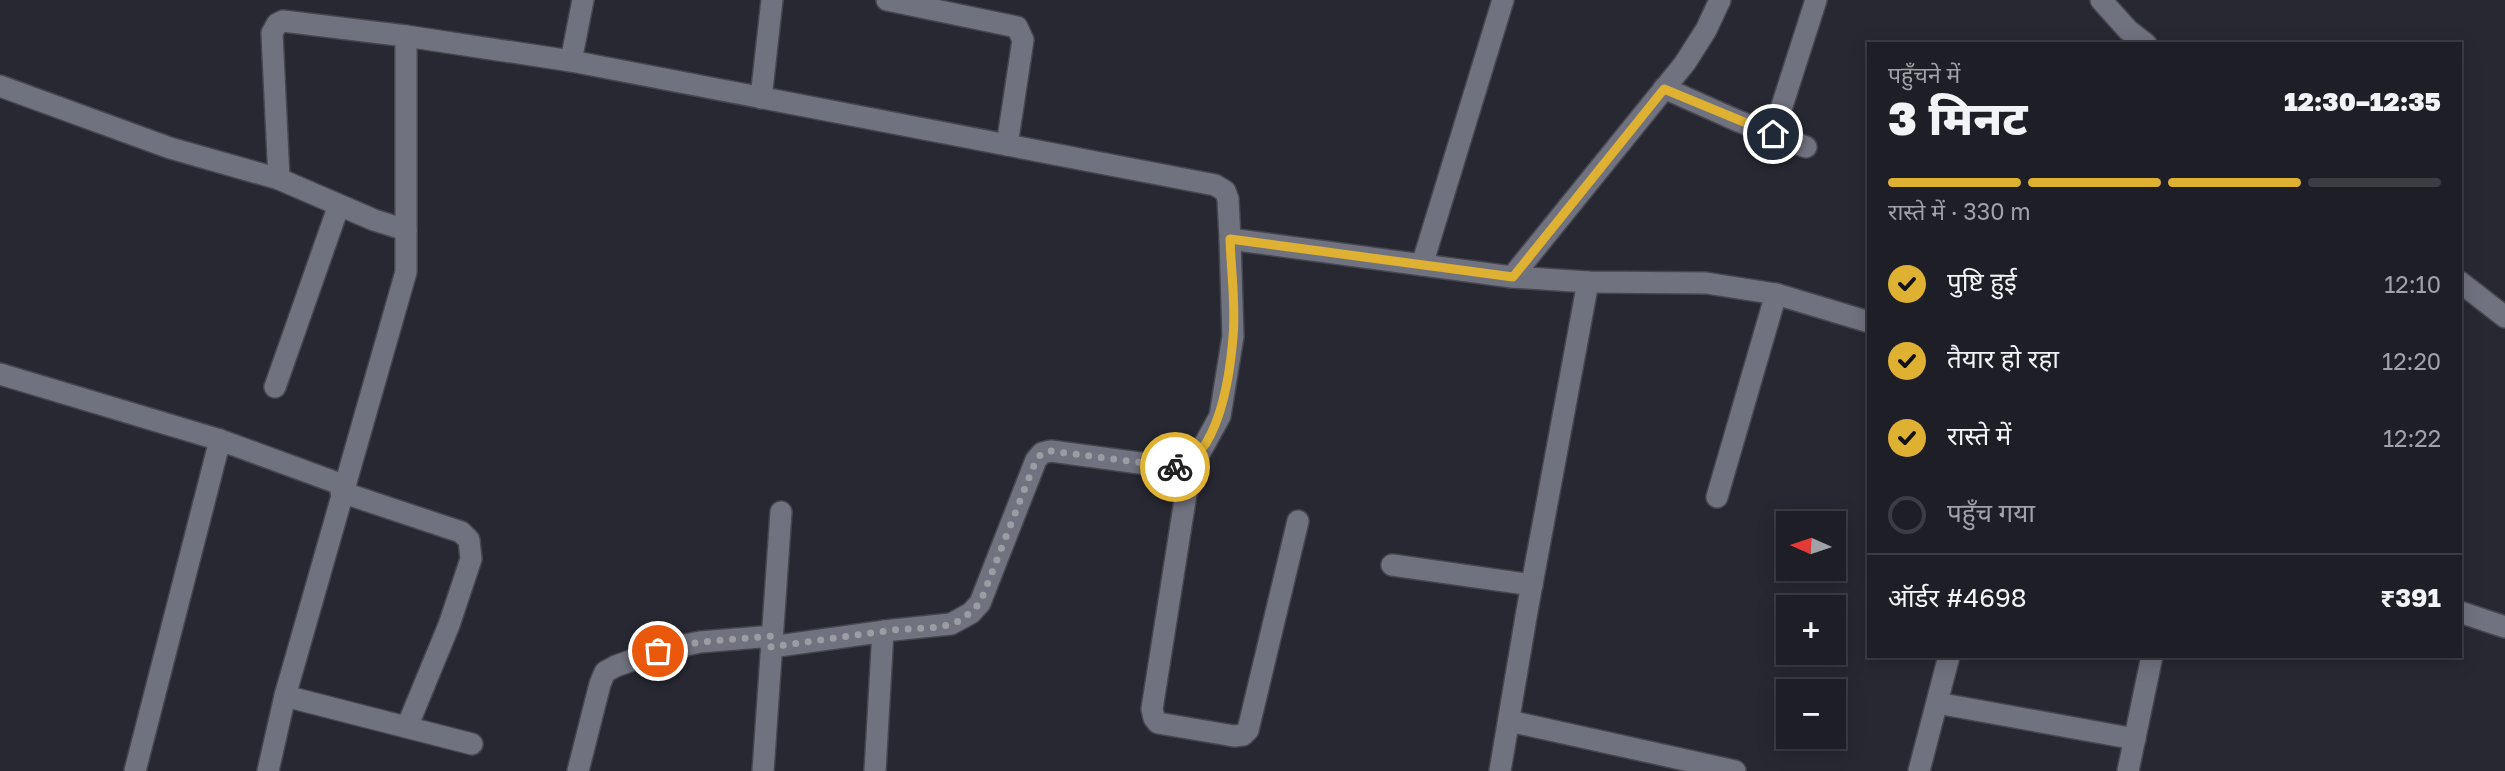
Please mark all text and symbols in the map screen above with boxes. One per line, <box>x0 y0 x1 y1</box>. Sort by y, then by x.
text: पहुँचने में <box>1888 60 1960 88</box>
text: 12:30–12:35 <box>2284 86 2441 117</box>
text: 3 मिनट <box>1888 90 2028 145</box>
pin <box>1743 104 1803 164</box>
icon: home <box>1754 115 1792 153</box>
text: रास्ते में · 330 m <box>1888 197 2031 225</box>
icon: check <box>1888 265 1926 303</box>
text: पुष्टि हुई <box>1947 266 2017 297</box>
text: 12:10 <box>2384 270 2441 298</box>
icon: check <box>1888 342 1926 380</box>
text: तैयार हो रहा <box>1947 343 2059 374</box>
text: 12:20 <box>2382 347 2441 375</box>
icon: check <box>1888 419 1926 457</box>
text: रास्ते में <box>1947 420 2011 451</box>
text: 12:22 <box>2383 424 2441 452</box>
courier <box>1140 432 1210 502</box>
icon: bike <box>1156 448 1194 486</box>
text: पहुँच गया <box>1947 497 2035 528</box>
north arrow <box>1776 511 1846 581</box>
map controls <box>1776 511 1846 749</box>
text: ऑर्डर #4698 <box>1888 582 2027 613</box>
text: ₹391 <box>2380 582 2441 613</box>
button: + <box>1776 595 1846 665</box>
pin <box>628 621 688 681</box>
icon: bag <box>639 632 677 670</box>
button: − <box>1776 679 1846 749</box>

